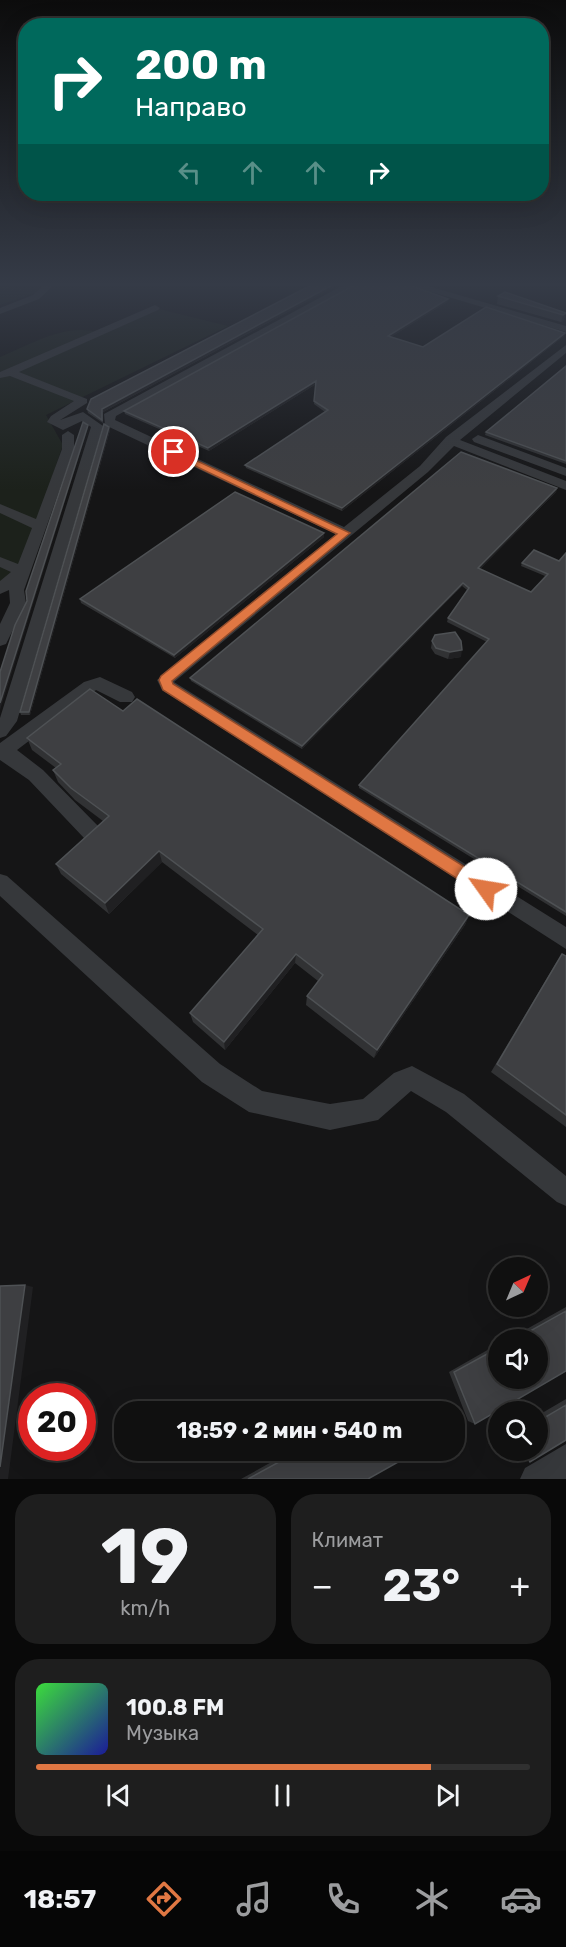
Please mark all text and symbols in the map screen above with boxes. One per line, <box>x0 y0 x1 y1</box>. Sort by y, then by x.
text: 200 m <box>135 40 267 90</box>
icon: right <box>36 42 114 120</box>
text: Направо <box>135 91 247 123</box>
icon: left <box>173 156 206 189</box>
icon: ahead <box>236 156 269 189</box>
icon: ahead <box>299 156 332 189</box>
icon: right <box>362 156 395 189</box>
pin <box>148 426 199 477</box>
icon: arrive <box>157 435 190 468</box>
position arrow <box>454 857 518 921</box>
north arrow <box>488 1257 548 1317</box>
map controls <box>488 1257 548 1461</box>
button: sound <box>488 1329 548 1389</box>
speed limit sign: 20 <box>18 1383 96 1461</box>
button: search <box>488 1401 548 1461</box>
text: 18:59 · 2 мин · 540 m <box>177 1417 402 1444</box>
text: 19 <box>101 1510 190 1603</box>
text: Климат <box>312 1528 383 1552</box>
text: 23° <box>382 1559 460 1612</box>
text: − <box>312 1566 333 1605</box>
text: + <box>509 1566 530 1605</box>
text: km/h <box>120 1596 170 1620</box>
text: 100.8 FM <box>126 1694 224 1721</box>
text: Музыка <box>126 1721 199 1745</box>
icon: previous <box>102 1779 135 1812</box>
icon: pause <box>266 1779 299 1812</box>
icon: next <box>431 1779 464 1812</box>
icon: directions <box>143 1878 185 1920</box>
icon: music <box>233 1878 275 1920</box>
icon: phone <box>322 1878 364 1920</box>
icon: climate <box>411 1878 453 1920</box>
icon: car <box>500 1878 542 1920</box>
text: 18:57 <box>24 1883 96 1915</box>

